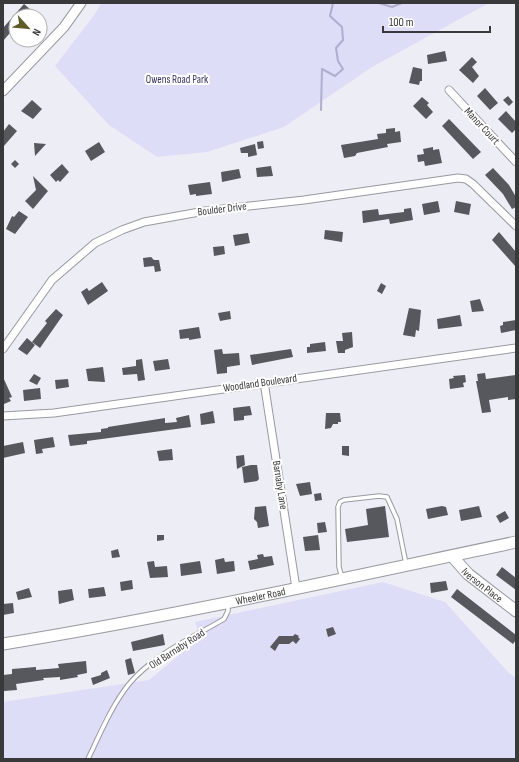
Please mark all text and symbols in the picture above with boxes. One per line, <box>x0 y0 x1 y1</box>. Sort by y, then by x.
north arrow <box>8 8 48 48</box>
scale bar <box>383 8 490 34</box>
text: 100 m <box>389 15 414 30</box>
text: N <box>29 27 44 38</box>
park label: Owens Road Park <box>146 73 209 86</box>
street label: Manor Court <box>462 105 503 148</box>
street label: Boulder Drive <box>197 200 247 218</box>
street label: Woodland Boulevard <box>222 371 298 395</box>
street label: Barnaby Lane <box>270 460 290 510</box>
street label: Iverson Place <box>459 565 505 605</box>
street label: Wheeler Road <box>234 584 287 607</box>
street label: Old Barnaby Road <box>147 626 208 672</box>

